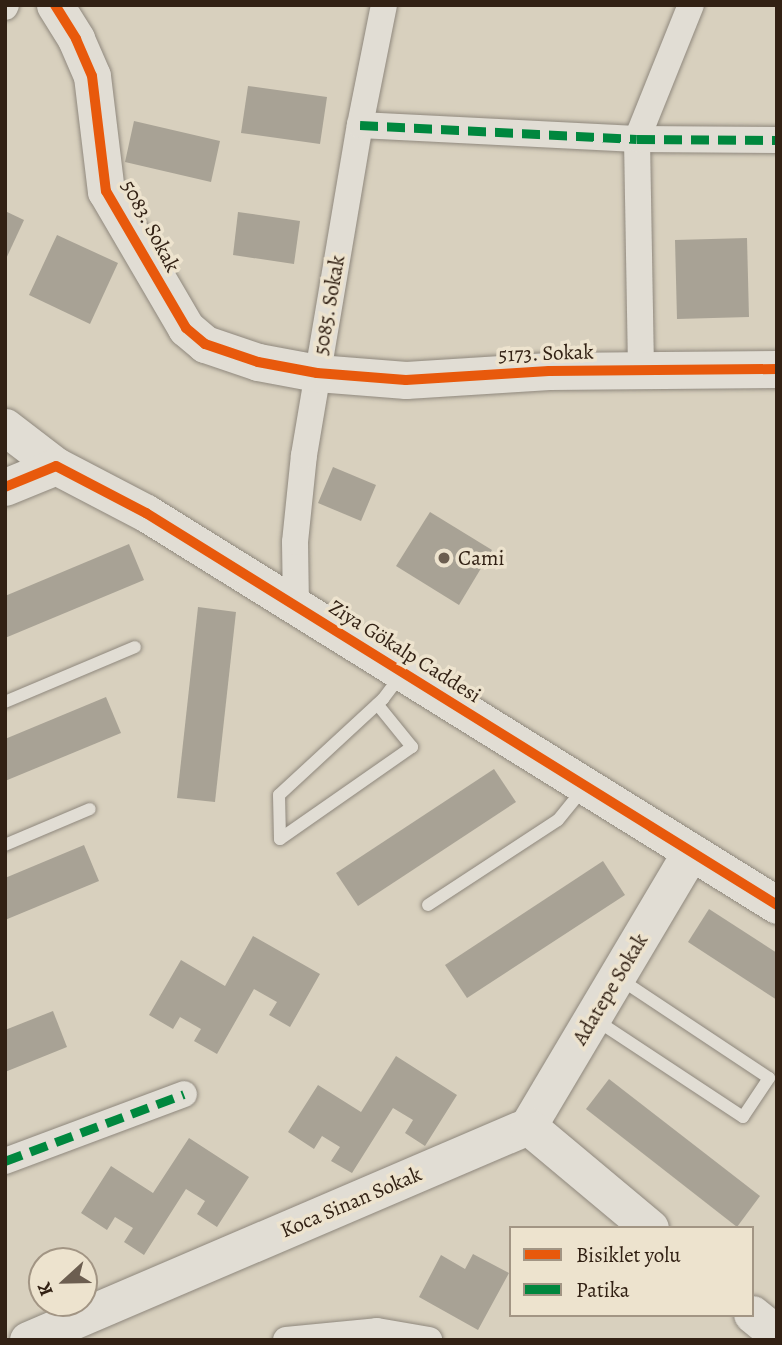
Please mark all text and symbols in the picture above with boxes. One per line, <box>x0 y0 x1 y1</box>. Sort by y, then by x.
street label: 5083. Sokak <box>116 175 186 277</box>
street label: 5085. Sokak <box>308 253 350 357</box>
street label: 5173. Sokak <box>498 339 594 367</box>
place label: Cami <box>458 545 504 571</box>
marker: Cami <box>436 550 452 566</box>
street label: Ziya Gökalp Caddesi <box>324 594 486 708</box>
street label: Adatepe Sokak <box>567 929 653 1049</box>
street label: Koca Sinan Sokak <box>277 1161 425 1243</box>
legend <box>509 1226 754 1317</box>
text: Bisiklet yolu <box>576 1241 681 1269</box>
north arrow <box>28 1247 98 1317</box>
text: Patika <box>576 1276 630 1304</box>
text: K <box>31 1278 60 1300</box>

